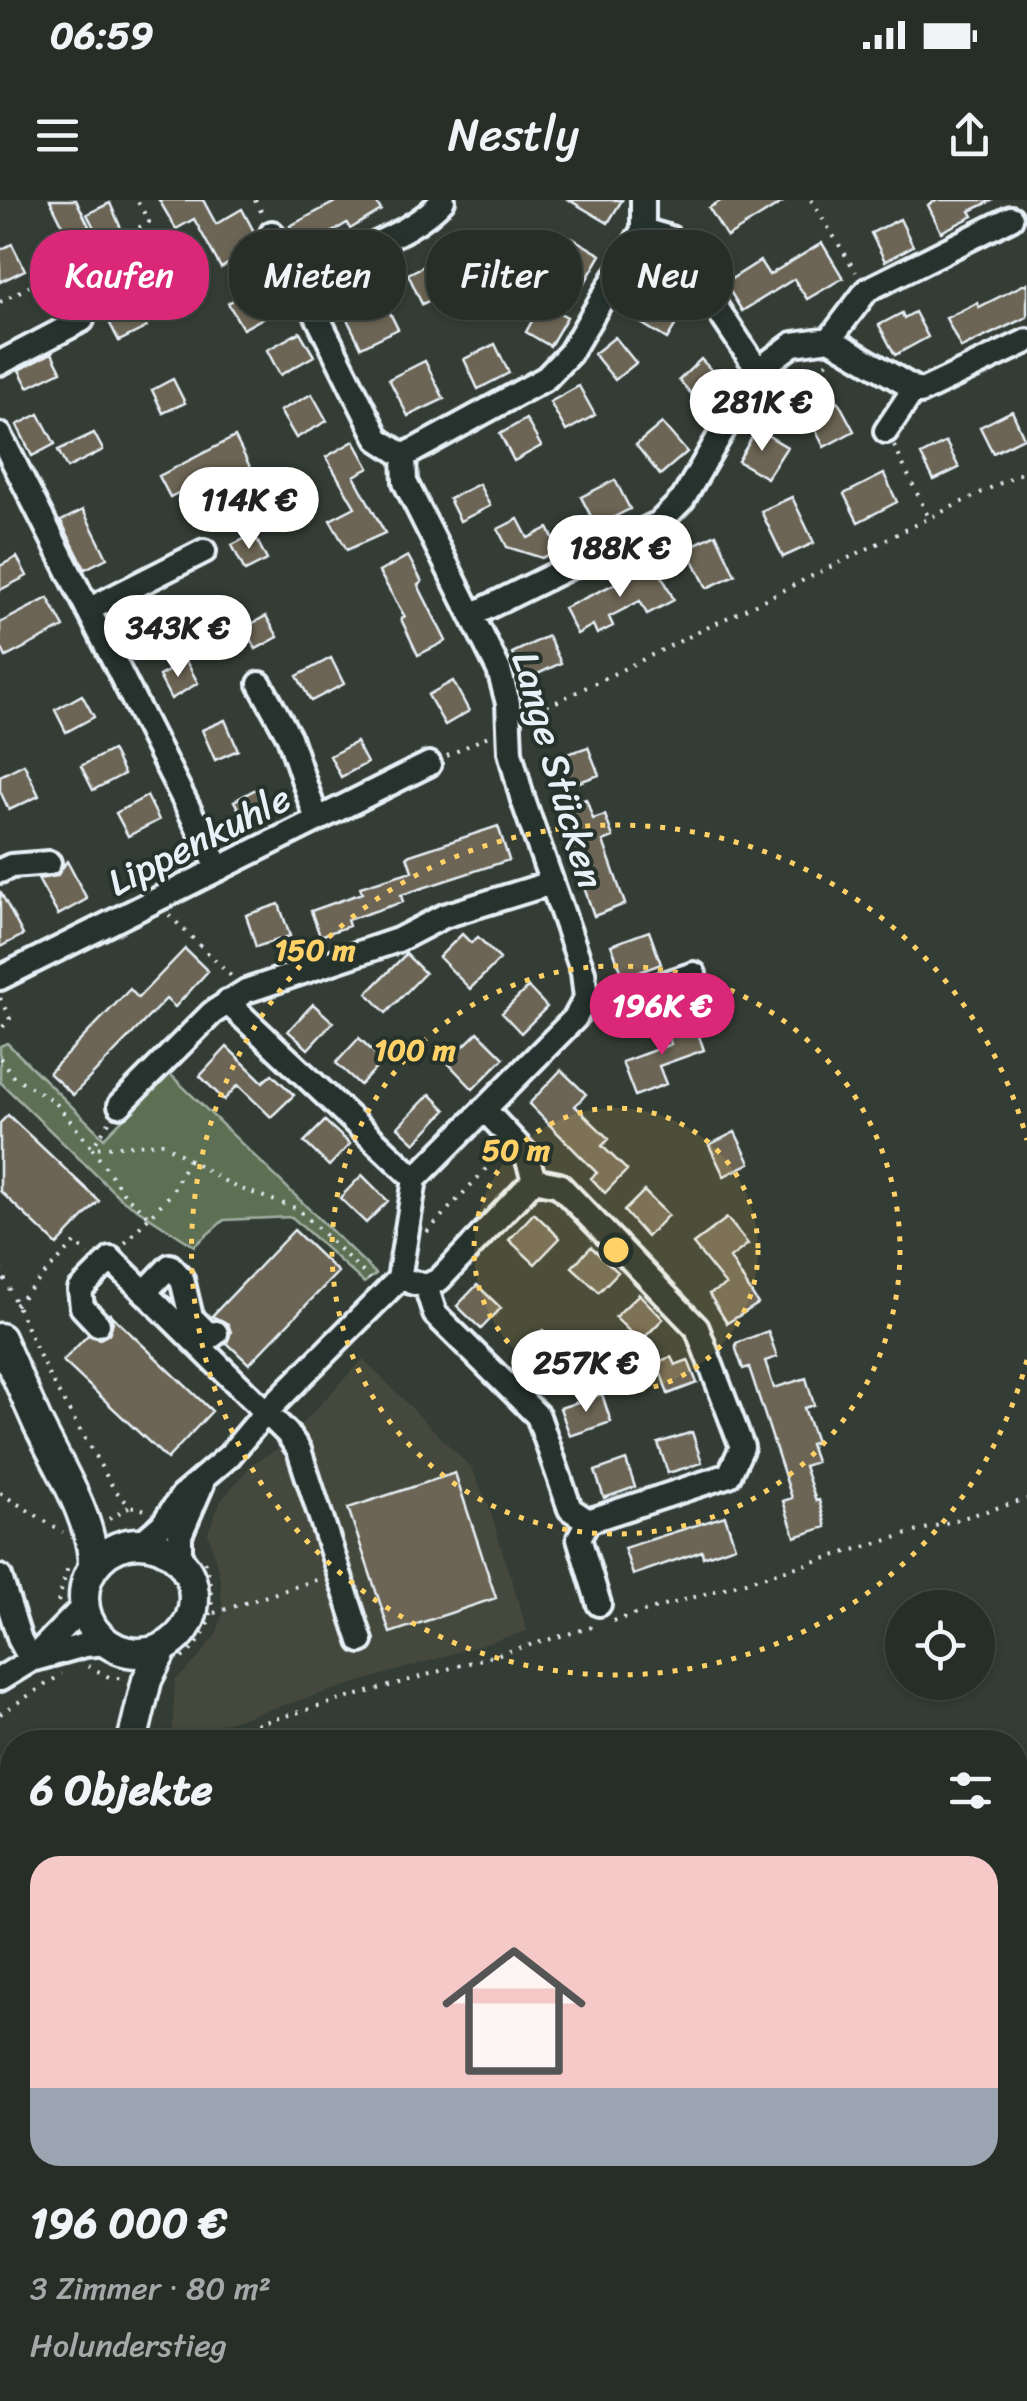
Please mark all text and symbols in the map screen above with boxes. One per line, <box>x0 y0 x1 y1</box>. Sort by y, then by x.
text: 06:59 <box>50 2 154 69</box>
text: Nestly <box>448 95 579 175</box>
icon: menu <box>30 108 85 163</box>
icon: share <box>942 108 997 163</box>
chip: Kaufen <box>30 230 209 320</box>
chip: Mieten <box>229 230 406 320</box>
chip: Filter <box>426 230 582 320</box>
chip: Neu <box>602 230 733 320</box>
pin: 281K € <box>681 369 843 454</box>
text: 281K € <box>712 373 812 430</box>
pin: 114K € <box>168 467 330 552</box>
text: 114K € <box>201 471 297 528</box>
pin: 188K € <box>539 515 701 600</box>
text: 188K € <box>569 519 671 576</box>
pin: 343K € <box>97 595 259 680</box>
text: 343K € <box>126 599 230 656</box>
street label: Lange Stücken <box>492 643 623 897</box>
street label: Lippenkuhle <box>95 765 303 916</box>
text: 150 m <box>275 923 356 977</box>
pin: 196K € <box>581 973 743 1058</box>
text: 196K € <box>612 977 712 1034</box>
text: 100 m <box>374 1023 456 1077</box>
text: 50 m <box>482 1123 550 1177</box>
centre of rings <box>598 1232 634 1268</box>
pin: 257K € <box>505 1330 667 1415</box>
text: 257K € <box>533 1334 639 1391</box>
map controls <box>885 1590 995 1700</box>
button: locate <box>885 1590 995 1700</box>
text: 6 Objekte <box>30 1753 213 1827</box>
icon: filters <box>943 1763 998 1818</box>
icon: home <box>424 1921 604 2101</box>
text: 196 000 € <box>30 2186 227 2260</box>
text: 3 Zimmer · 80 m² <box>30 2260 271 2317</box>
text: Holunderstieg <box>30 2317 227 2374</box>

